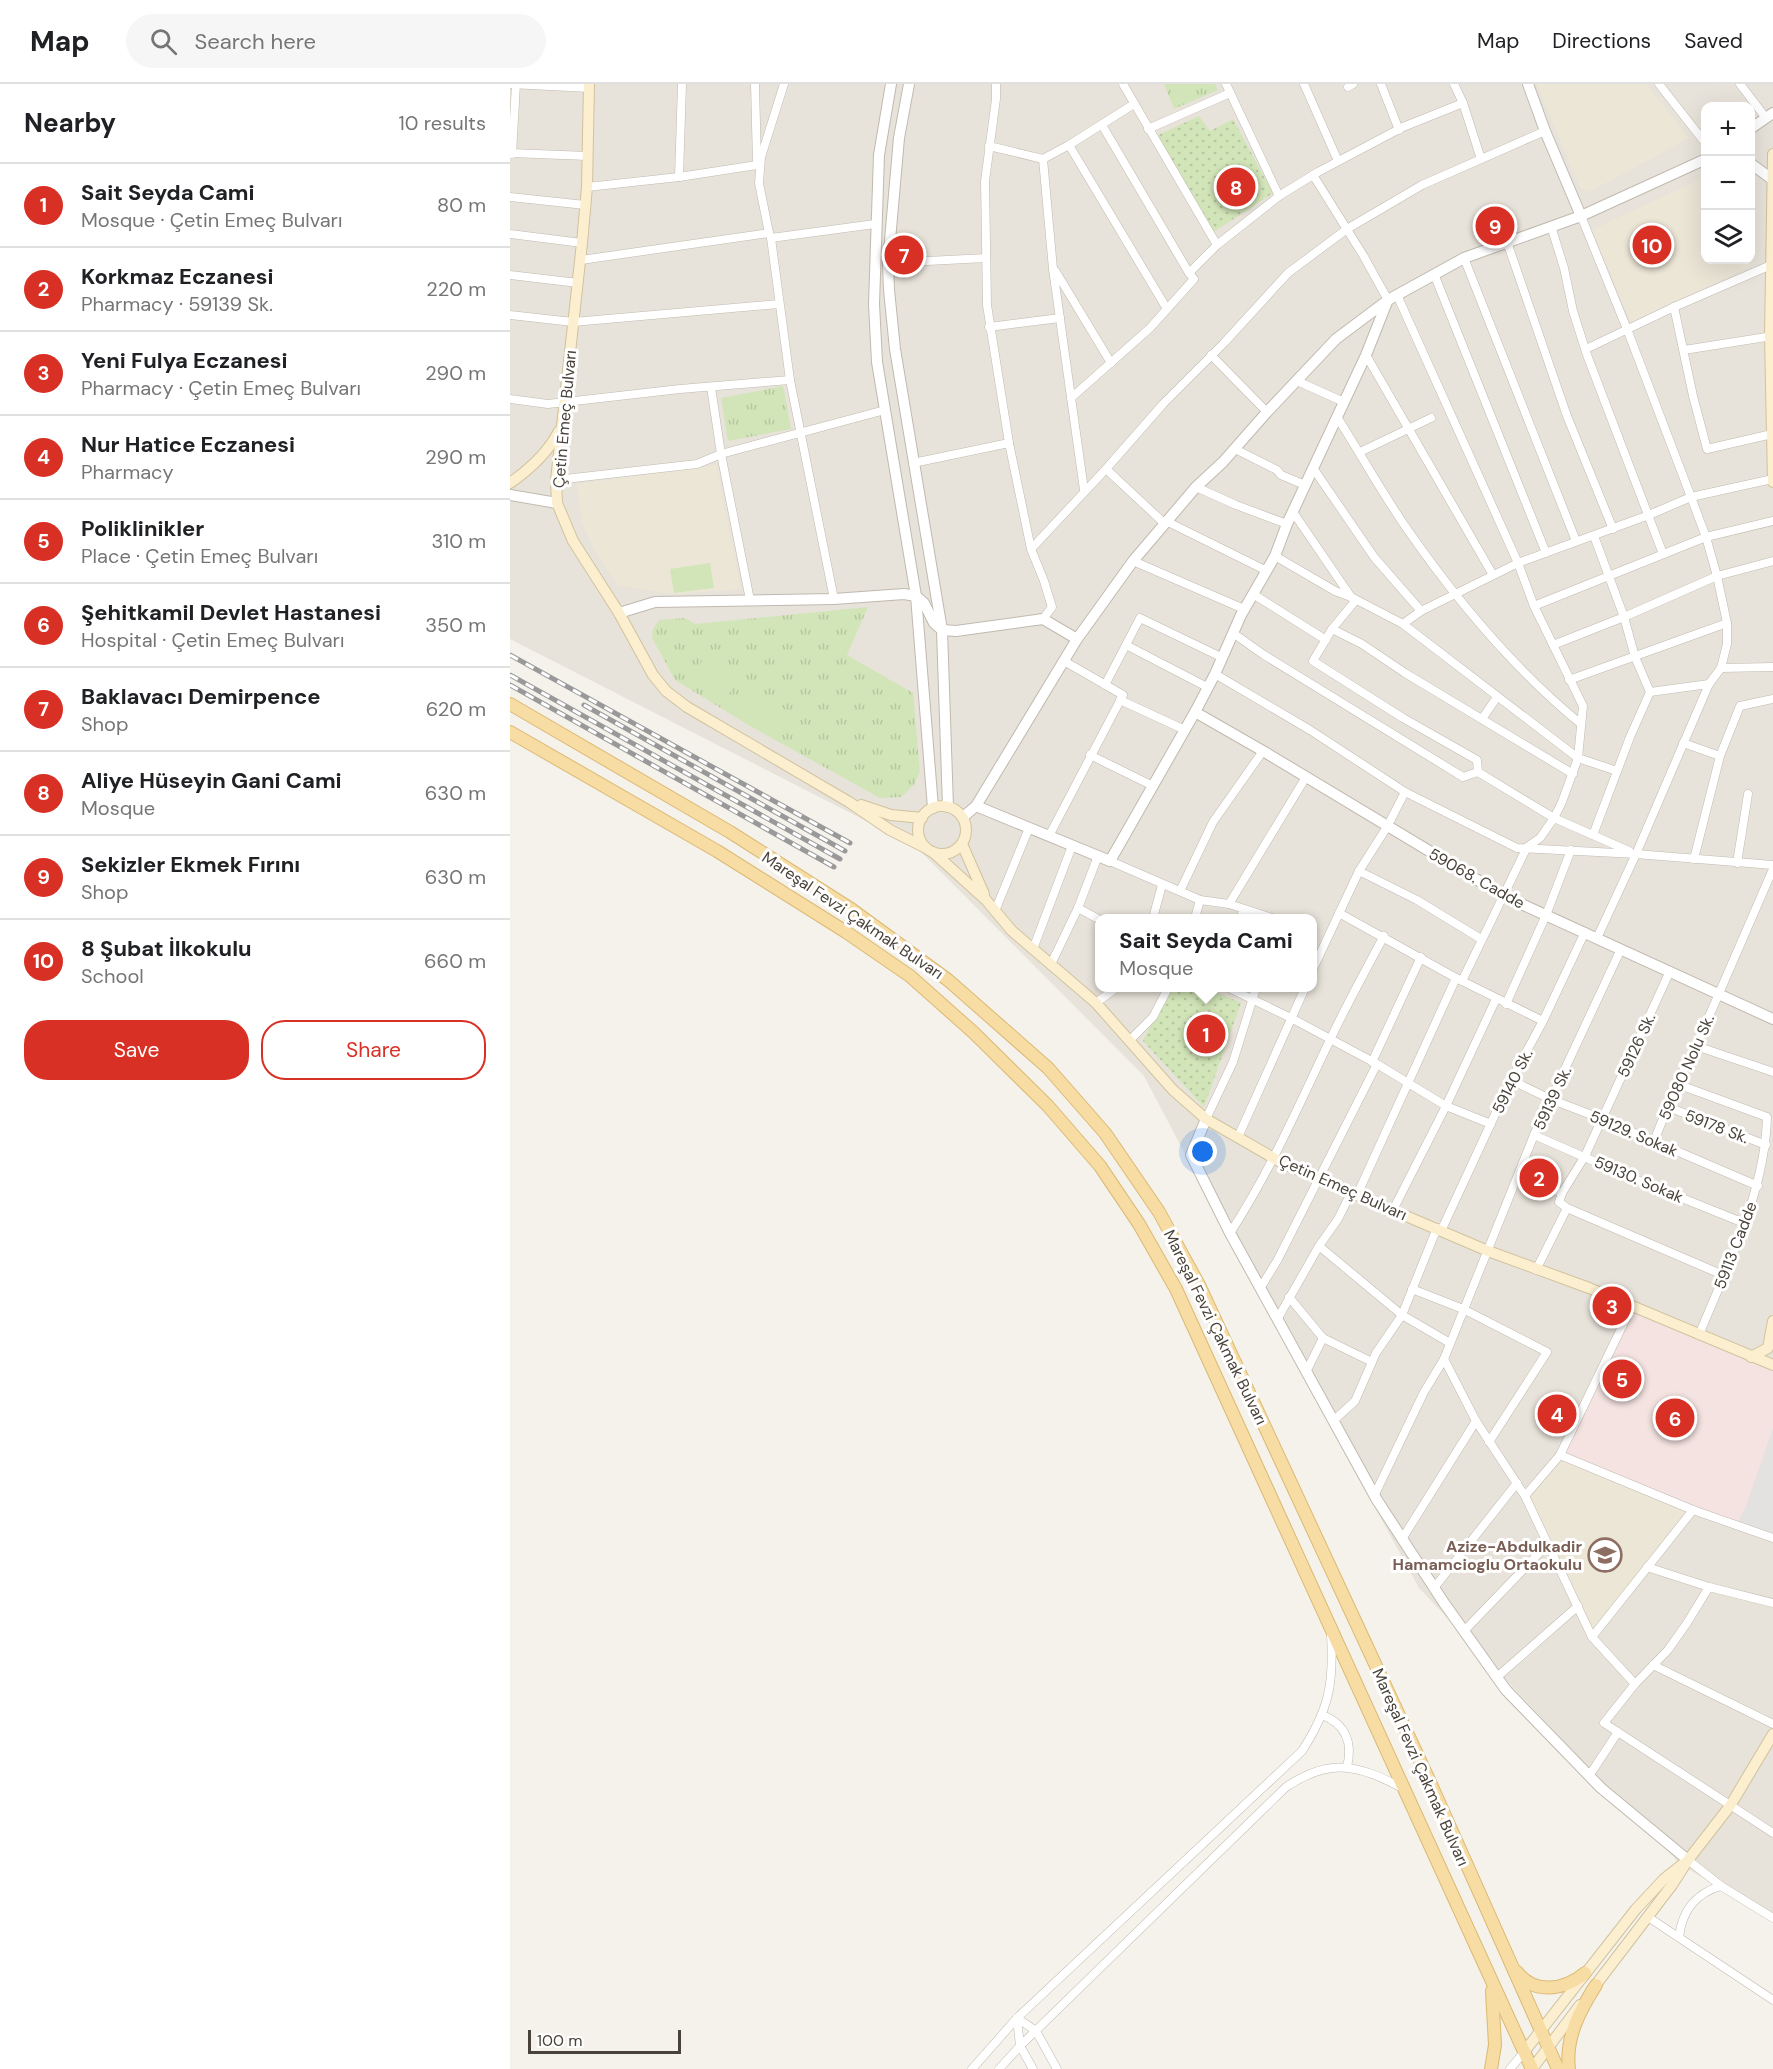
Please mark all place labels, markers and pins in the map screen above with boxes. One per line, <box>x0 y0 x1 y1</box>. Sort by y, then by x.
pin: 8 <box>1216 164 1256 210</box>
pin: 9 <box>1476 204 1514 248</box>
pin: 10 <box>1632 222 1672 268</box>
pin: 7 <box>884 232 924 278</box>
pin: 1 <box>1186 1012 1226 1056</box>
pin: 2 <box>1520 1156 1558 1200</box>
pin: 3 <box>1592 1284 1632 1328</box>
pin: 5 <box>1602 1356 1642 1402</box>
pin: 4 <box>1538 1392 1576 1436</box>
pin: 6 <box>1656 1396 1694 1440</box>
place label: Azize-Abdulkadir Hamamcioglu Ortaokulu <box>1393 1536 1582 1575</box>
school or university icon: Azize-Abdulkadir Hamamcioglu Ortaokulu <box>1587 1537 1623 1573</box>

